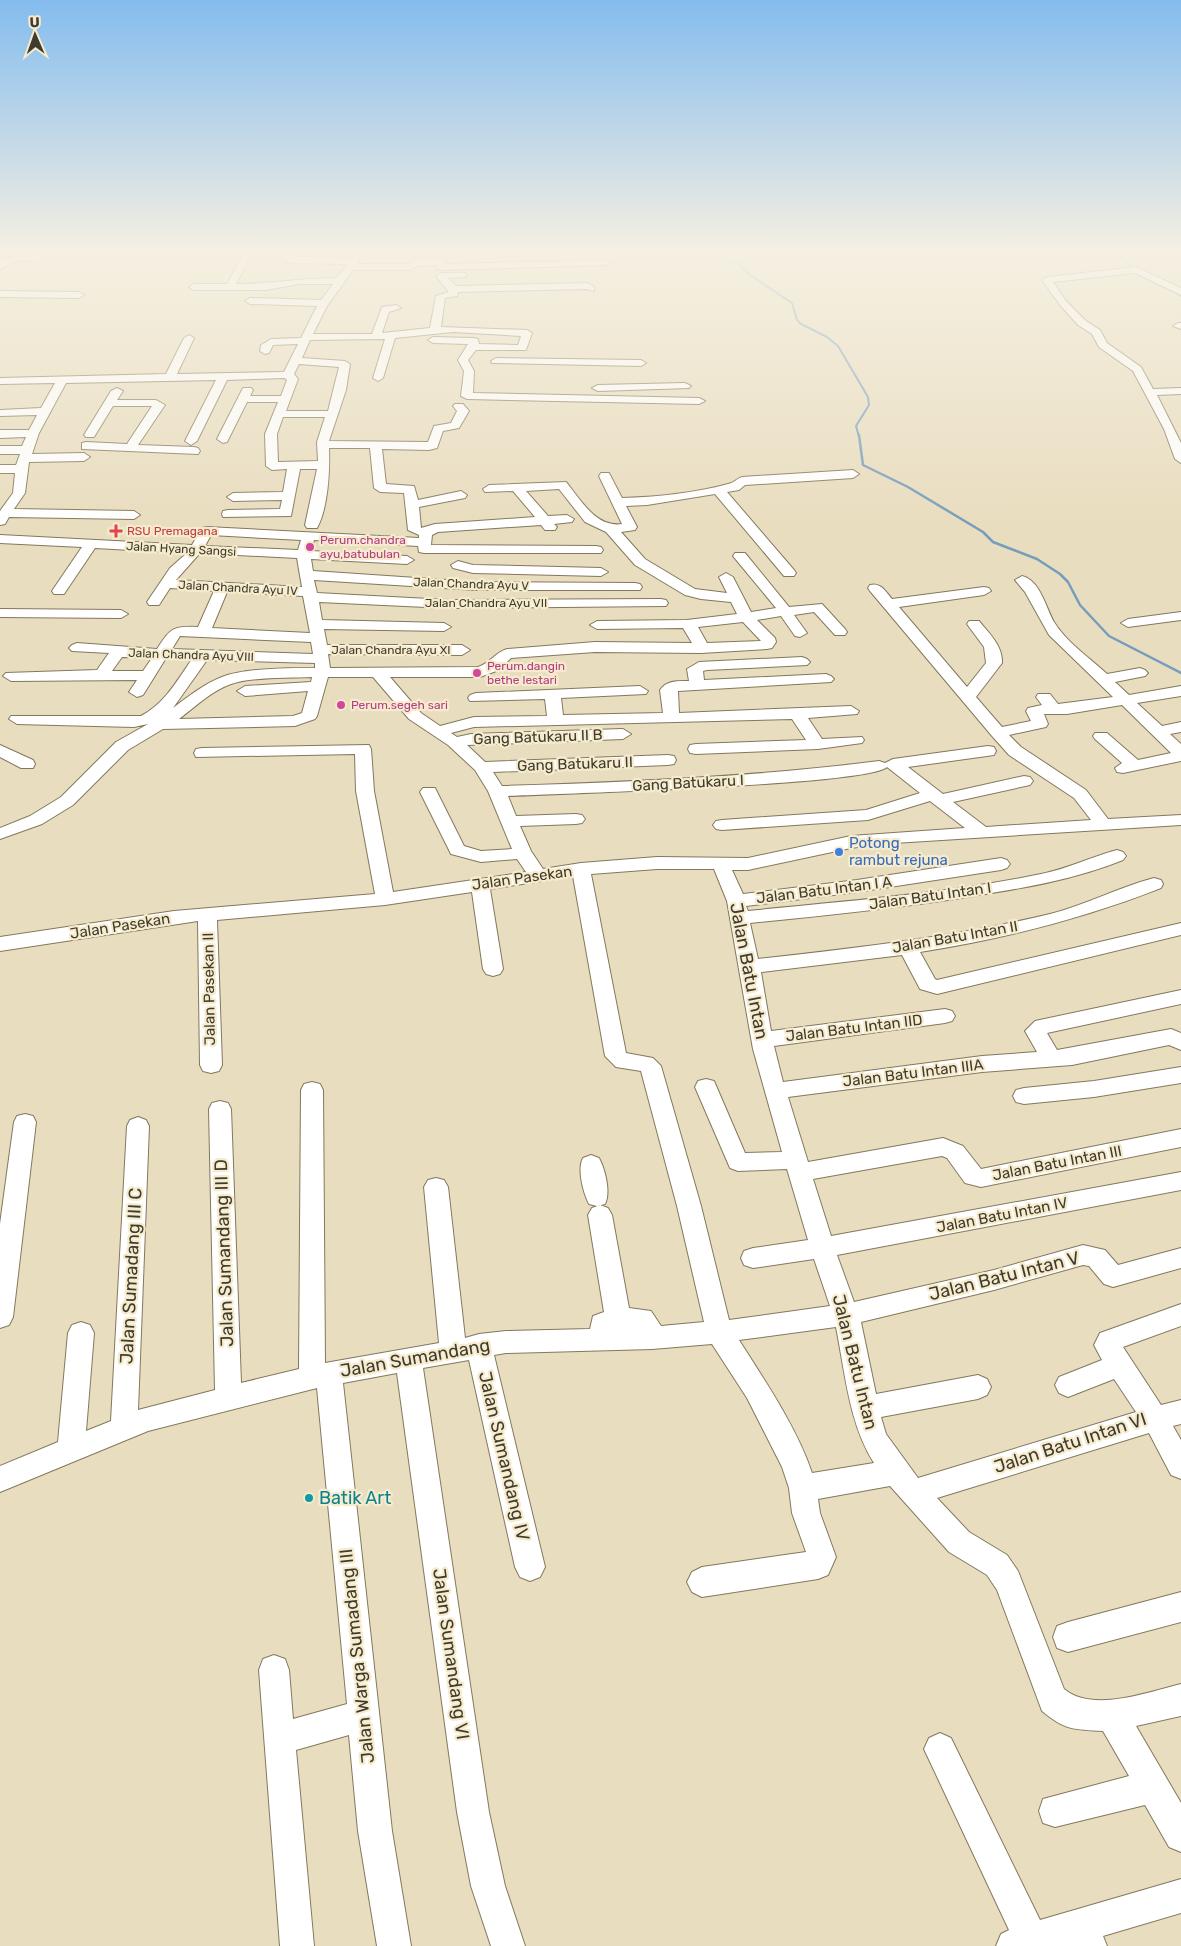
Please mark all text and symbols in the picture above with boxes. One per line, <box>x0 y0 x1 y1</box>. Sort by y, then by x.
north arrow <box>10 10 60 60</box>
text: U <box>29 14 40 31</box>
marker: RSU Premagana <box>109 524 123 538</box>
place label: RSU Premagana <box>127 524 218 538</box>
place label: Perum.chandra ayu,batubulan <box>320 533 406 561</box>
street label: Jalan Hyang Sangsi <box>125 539 237 559</box>
marker: Perum.chandra ayu,batubulan <box>304 541 316 553</box>
street label: Jalan Chandra Ayu V <box>413 575 529 593</box>
street label: Jalan Chandra Ayu IV <box>178 578 298 598</box>
street label: Jalan Chandra Ayu VII <box>425 596 547 610</box>
street label: Jalan Chandra Ayu XI <box>331 643 451 657</box>
street label: Jalan Chandra Ayu VIII <box>128 646 254 664</box>
place label: Perum.dangin bethe lestari <box>487 659 565 687</box>
marker: Perum.dangin bethe lestari <box>471 667 483 679</box>
place label: Perum.segeh sari <box>351 698 448 712</box>
marker: Perum.segeh sari <box>335 699 347 711</box>
street label: Gang Batukaru II B <box>473 726 603 748</box>
street label: Gang Batukaru II <box>517 753 633 775</box>
street label: Gang Batukaru I <box>632 771 744 795</box>
place label: Potong rambut rejuna <box>849 834 948 869</box>
marker: Potong rambut rejuna <box>833 846 845 858</box>
street label: Jalan Pasekan <box>471 862 573 894</box>
street label: Jalan Batu Intan I A <box>755 873 893 907</box>
street label: Jalan Batu Intan I <box>868 879 992 913</box>
street label: Jalan Batu Intan <box>725 901 773 1041</box>
street label: Jalan Pasekan <box>69 909 171 943</box>
street label: Jalan Batu Intan II <box>891 917 1019 957</box>
street label: Jalan Pasekan II <box>199 932 219 1046</box>
street label: Jalan Batu Intan IID <box>785 1011 923 1045</box>
street label: Jalan Batu Intan IIIA <box>842 1055 984 1091</box>
street label: Jalan Batu Intan III <box>991 1142 1123 1184</box>
street label: Jalan Sumandang III D <box>210 1159 238 1347</box>
street label: Jalan Sumadang III C <box>115 1187 147 1365</box>
street label: Jalan Batu Intan IV <box>935 1193 1069 1237</box>
street label: Jalan Batu Intan V <box>926 1247 1082 1305</box>
street label: Jalan Batu Intan <box>828 1292 882 1432</box>
street label: Jalan Sumandang <box>338 1334 492 1382</box>
street label: Jalan Sumandang IV <box>474 1369 534 1543</box>
street label: Jalan Batu Intan VI <box>991 1408 1149 1478</box>
place label: Batik Art <box>319 1487 391 1509</box>
marker: Batik Art <box>303 1492 315 1504</box>
street label: Jalan Warga Sumadang III <box>335 1548 379 1764</box>
street label: Jalan Sumandang VI <box>428 1567 474 1741</box>

